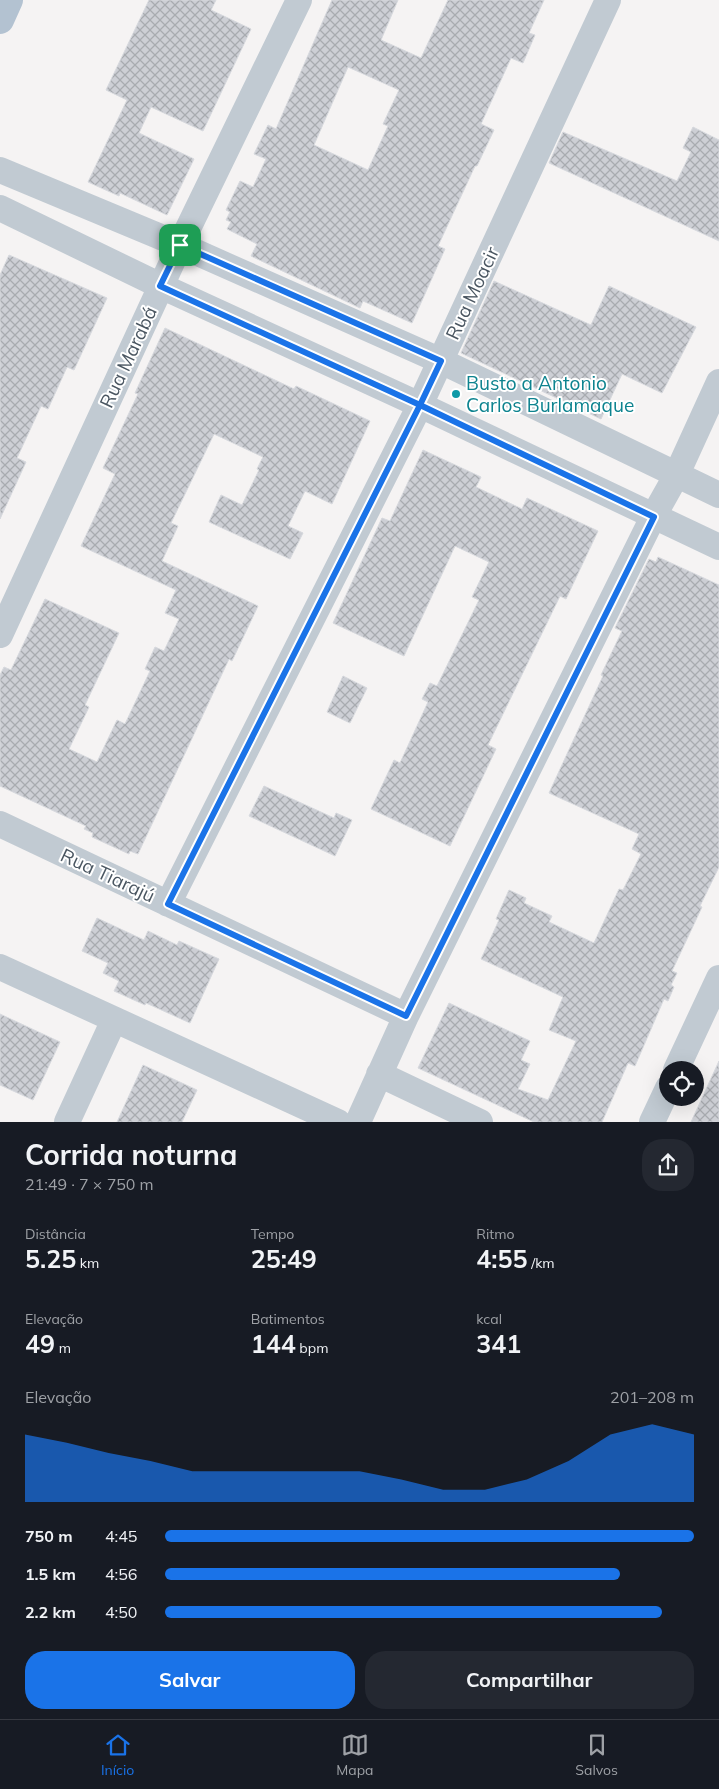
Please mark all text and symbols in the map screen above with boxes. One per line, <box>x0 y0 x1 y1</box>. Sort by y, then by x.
pin <box>159 224 201 266</box>
icon: arrive <box>166 231 194 259</box>
street label: Rua Moacir <box>440 243 504 343</box>
street label: Rua Marabá <box>94 302 162 412</box>
place label: Busto a Antonio Carlos Burlamaque <box>466 371 634 417</box>
marker: Busto a Antonio Carlos Burlamaque <box>450 388 462 400</box>
street label: Rua Tiarajú <box>57 843 159 907</box>
map controls <box>659 1061 704 1106</box>
button: locate <box>659 1061 704 1106</box>
text: Corrida noturna <box>25 1137 237 1172</box>
button: share <box>642 1139 694 1191</box>
text: 21:49 · 7 × 750 m <box>25 1174 154 1194</box>
text: Distância <box>25 1225 86 1243</box>
text: Tempo <box>251 1225 294 1243</box>
text: Ritmo <box>476 1225 515 1243</box>
text: 5.25 <box>25 1243 76 1274</box>
text: 25:49 <box>251 1243 317 1274</box>
text: 4:55 <box>476 1243 528 1274</box>
text: km <box>76 1254 99 1272</box>
text: /km <box>528 1254 555 1272</box>
text: Elevação <box>25 1310 83 1328</box>
text: Batimentos <box>251 1310 325 1328</box>
text: kcal <box>476 1310 502 1328</box>
text: 49 <box>25 1328 55 1359</box>
text: 144 <box>251 1328 296 1359</box>
text: 341 <box>476 1328 521 1359</box>
text: m <box>55 1339 71 1357</box>
text: bpm <box>296 1339 328 1357</box>
text: Elevação <box>25 1387 91 1407</box>
text: 201–208 m <box>610 1387 694 1407</box>
text: 750 m <box>25 1526 73 1546</box>
text: 4:45 <box>105 1526 137 1546</box>
text: 1.5 km <box>25 1564 76 1584</box>
text: 4:56 <box>105 1564 137 1584</box>
text: 2.2 km <box>25 1602 76 1622</box>
text: 4:50 <box>105 1602 137 1622</box>
button: Salvar <box>25 1651 355 1709</box>
button: Compartilhar <box>365 1651 694 1709</box>
tab: Início <box>101 1731 134 1779</box>
tab: Mapa <box>336 1731 373 1779</box>
tab: Salvos <box>575 1731 618 1779</box>

